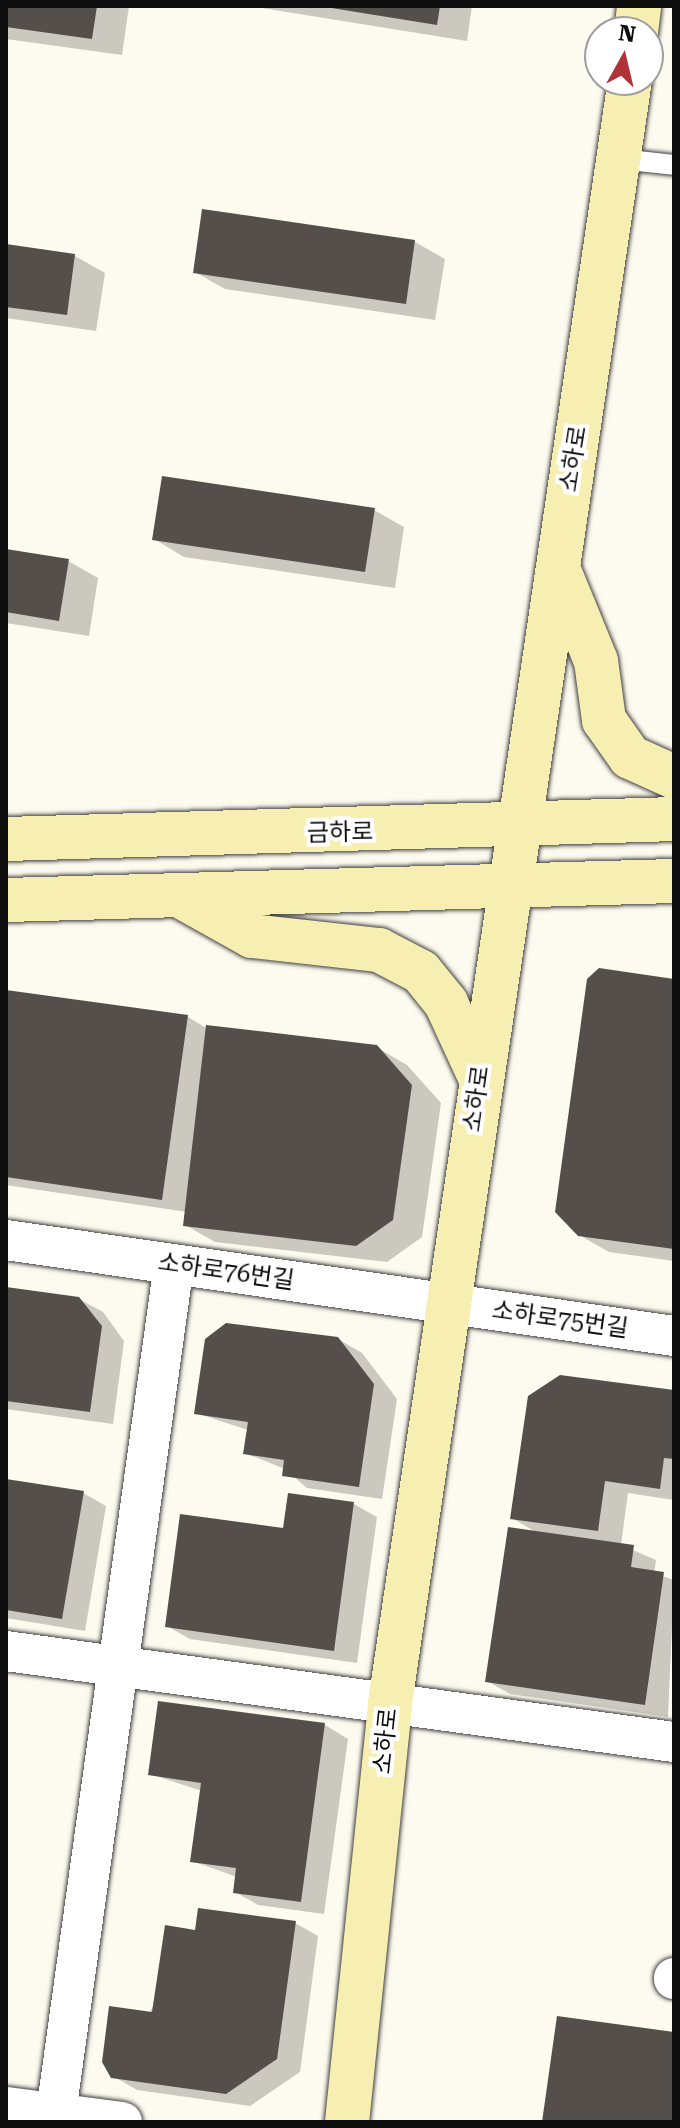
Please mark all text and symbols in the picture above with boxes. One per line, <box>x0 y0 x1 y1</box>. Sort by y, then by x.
north arrow <box>584 16 664 96</box>
text: N <box>617 20 637 47</box>
street label: 소하로 <box>555 424 593 494</box>
street label: 금하로 <box>307 818 373 848</box>
street label: 소하로 <box>458 1064 496 1134</box>
street label: 소하로76번길 <box>156 1248 296 1296</box>
street label: 소하로75번길 <box>490 1296 630 1344</box>
street label: 소하로 <box>368 1707 404 1775</box>

